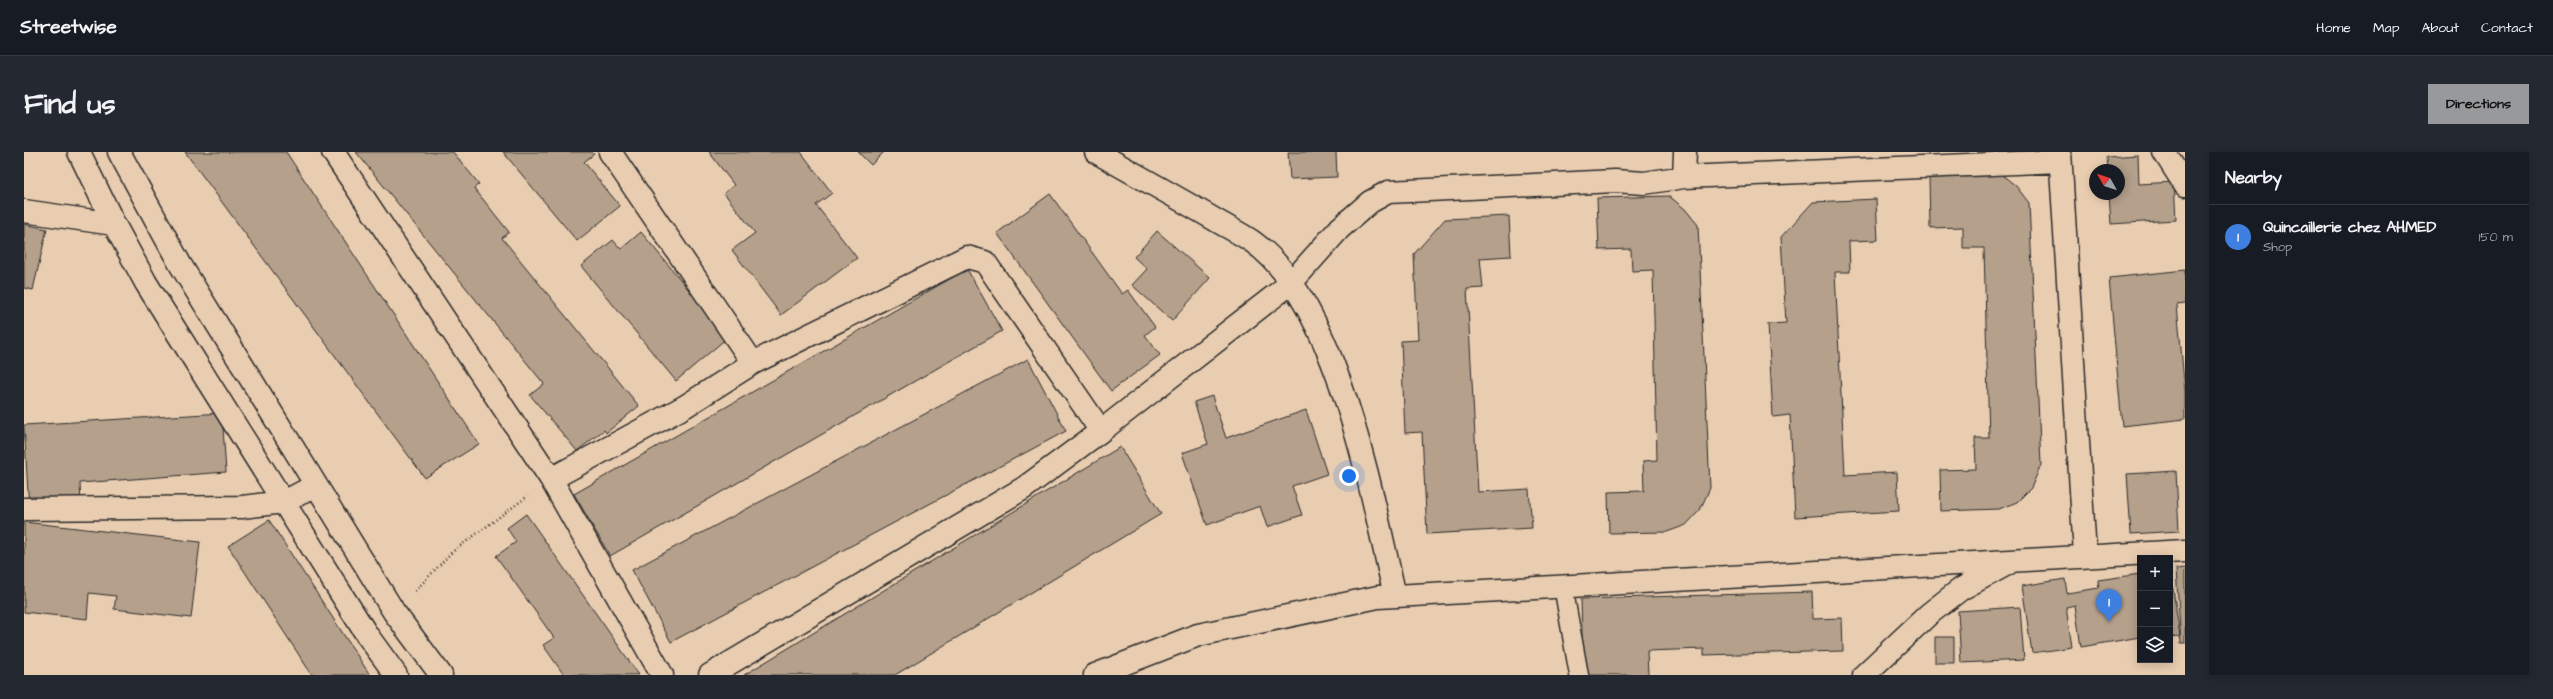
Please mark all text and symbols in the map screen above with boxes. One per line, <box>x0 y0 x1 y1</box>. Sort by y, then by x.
text: Streetwise <box>20 14 117 41</box>
text: Home <box>2316 18 2351 38</box>
text: Map <box>2373 18 2399 38</box>
text: About <box>2421 18 2459 38</box>
text: Contact <box>2481 18 2533 38</box>
button: Directions <box>2428 84 2529 124</box>
text: Find us <box>24 85 115 124</box>
north arrow <box>2089 164 2125 200</box>
text: Nearby <box>2225 166 2282 190</box>
text: Quincaillerie chez AHMED <box>2263 217 2436 238</box>
text: 1 <box>2237 228 2239 246</box>
text: 150 m <box>2479 228 2513 246</box>
text: Shop <box>2263 238 2292 256</box>
your location <box>1339 466 1359 486</box>
map controls <box>2137 555 2173 663</box>
button: + <box>2137 555 2173 591</box>
pin: 1 <box>2096 589 2122 622</box>
button: − <box>2137 591 2173 627</box>
button: layers <box>2137 627 2173 663</box>

